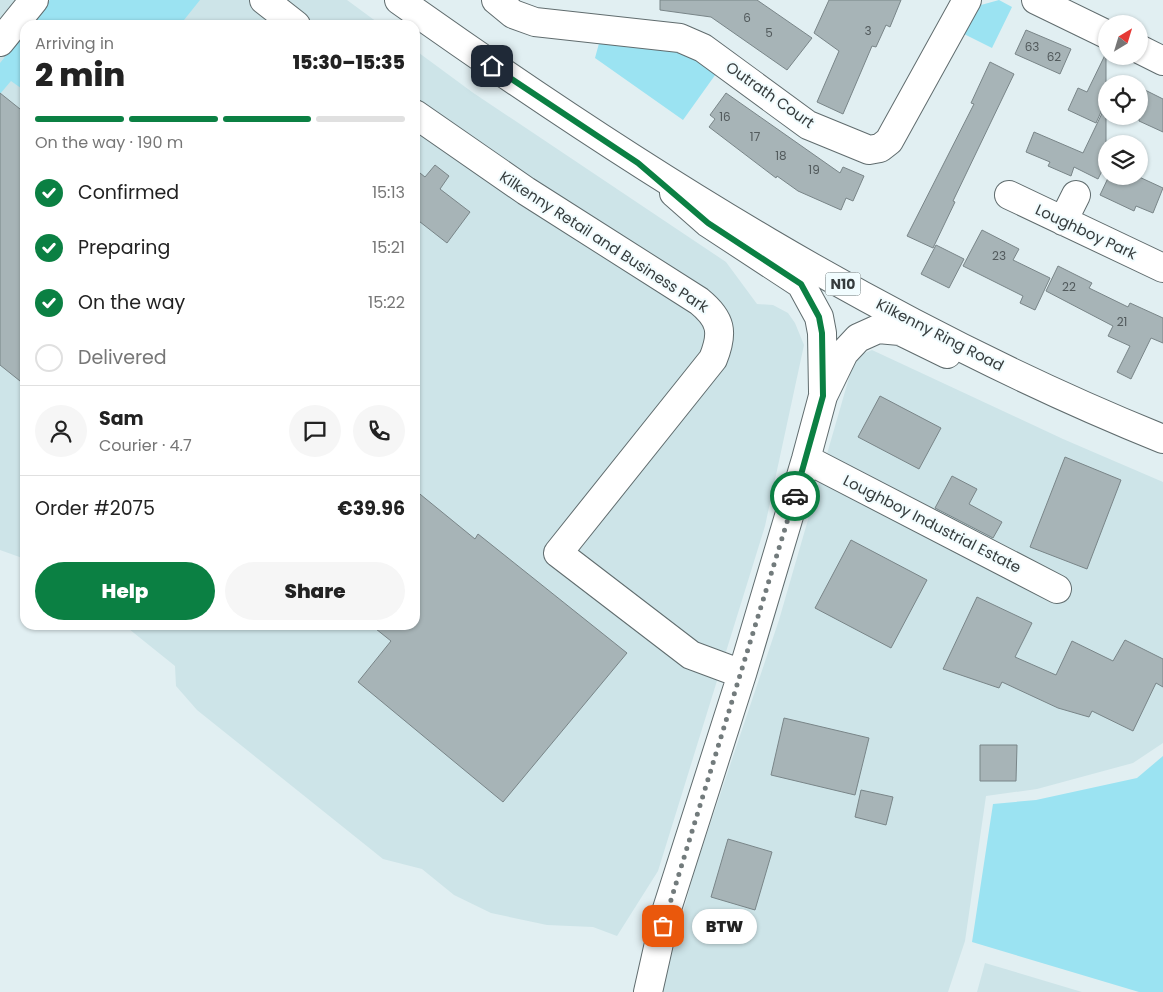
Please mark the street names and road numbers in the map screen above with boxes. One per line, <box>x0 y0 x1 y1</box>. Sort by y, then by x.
street label: Outrath Court <box>722 56 819 133</box>
street label: Kilkenny Retail and Business Park <box>496 166 713 317</box>
street label: Loughboy Park <box>1032 199 1141 264</box>
road number: N10 <box>826 272 860 296</box>
street label: Kilkenny Ring Road <box>873 293 1008 376</box>
street label: Loughboy Industrial Estate <box>840 469 1025 578</box>

